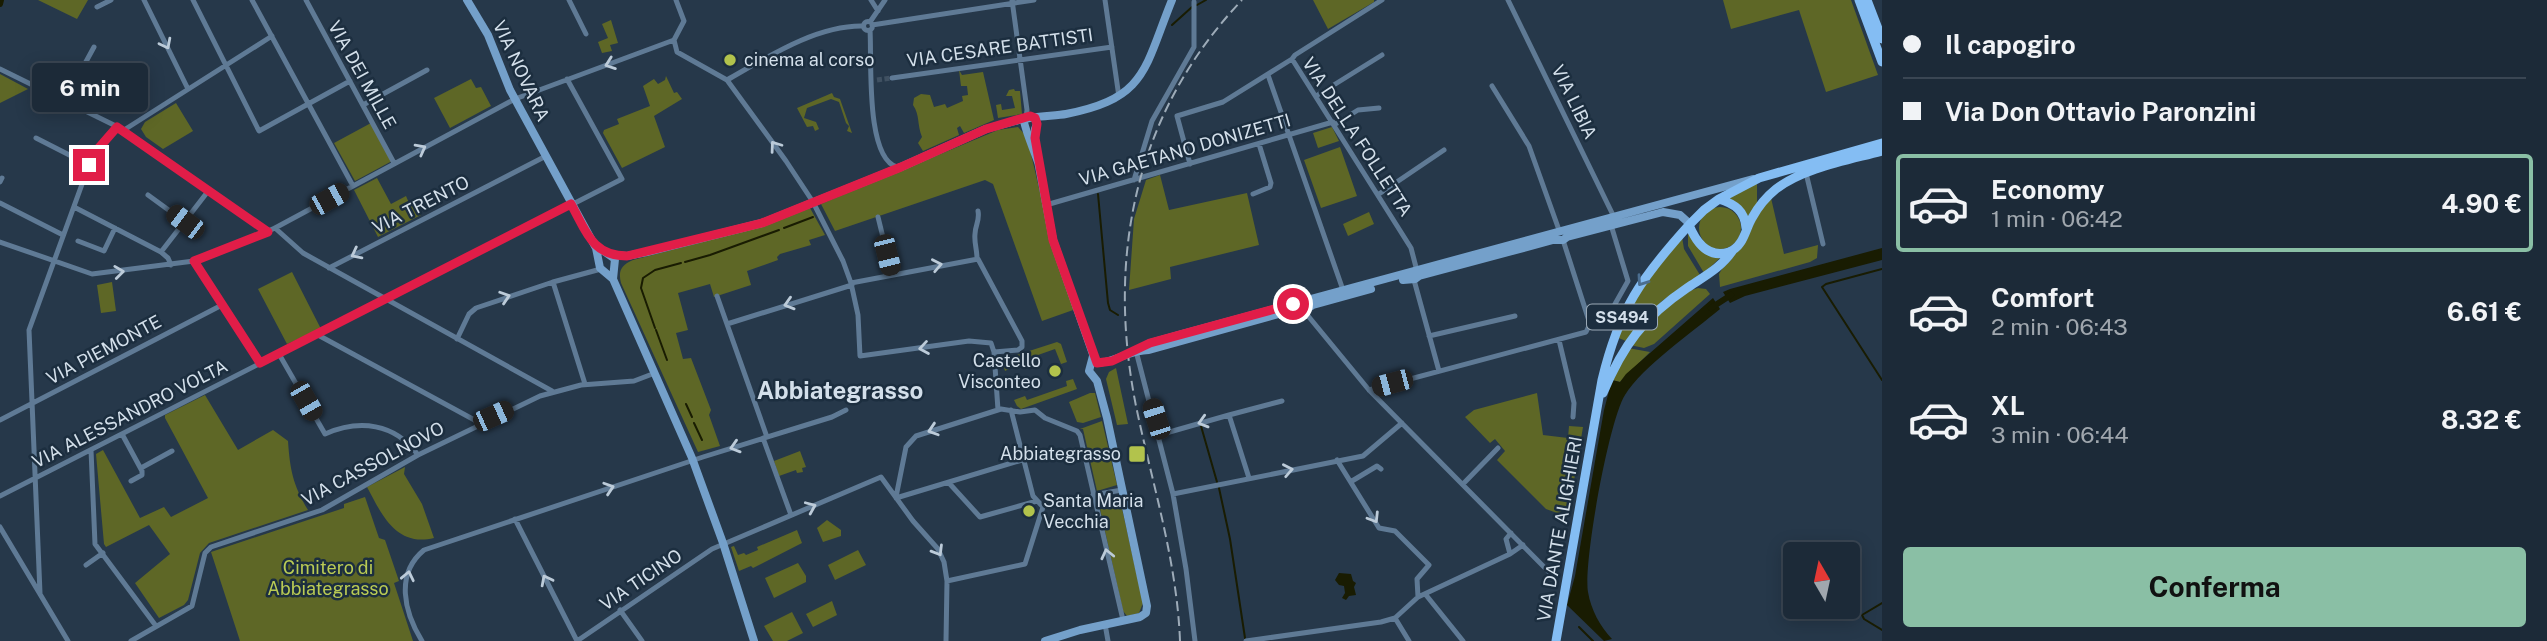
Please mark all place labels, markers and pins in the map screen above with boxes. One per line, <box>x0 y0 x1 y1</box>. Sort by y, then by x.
place label: cinema al corso <box>744 49 874 70</box>
marker: cinema al corso <box>722 52 738 68</box>
place label: Castello Visconteo <box>958 350 1041 392</box>
marker: Castello Visconteo <box>1047 363 1063 379</box>
place label: Abbiategrasso <box>1000 443 1121 464</box>
marker: Abbiategrasso <box>1127 444 1147 464</box>
place label: Santa Maria Vecchia <box>1043 490 1144 532</box>
marker: Santa Maria Vecchia <box>1021 503 1037 519</box>

